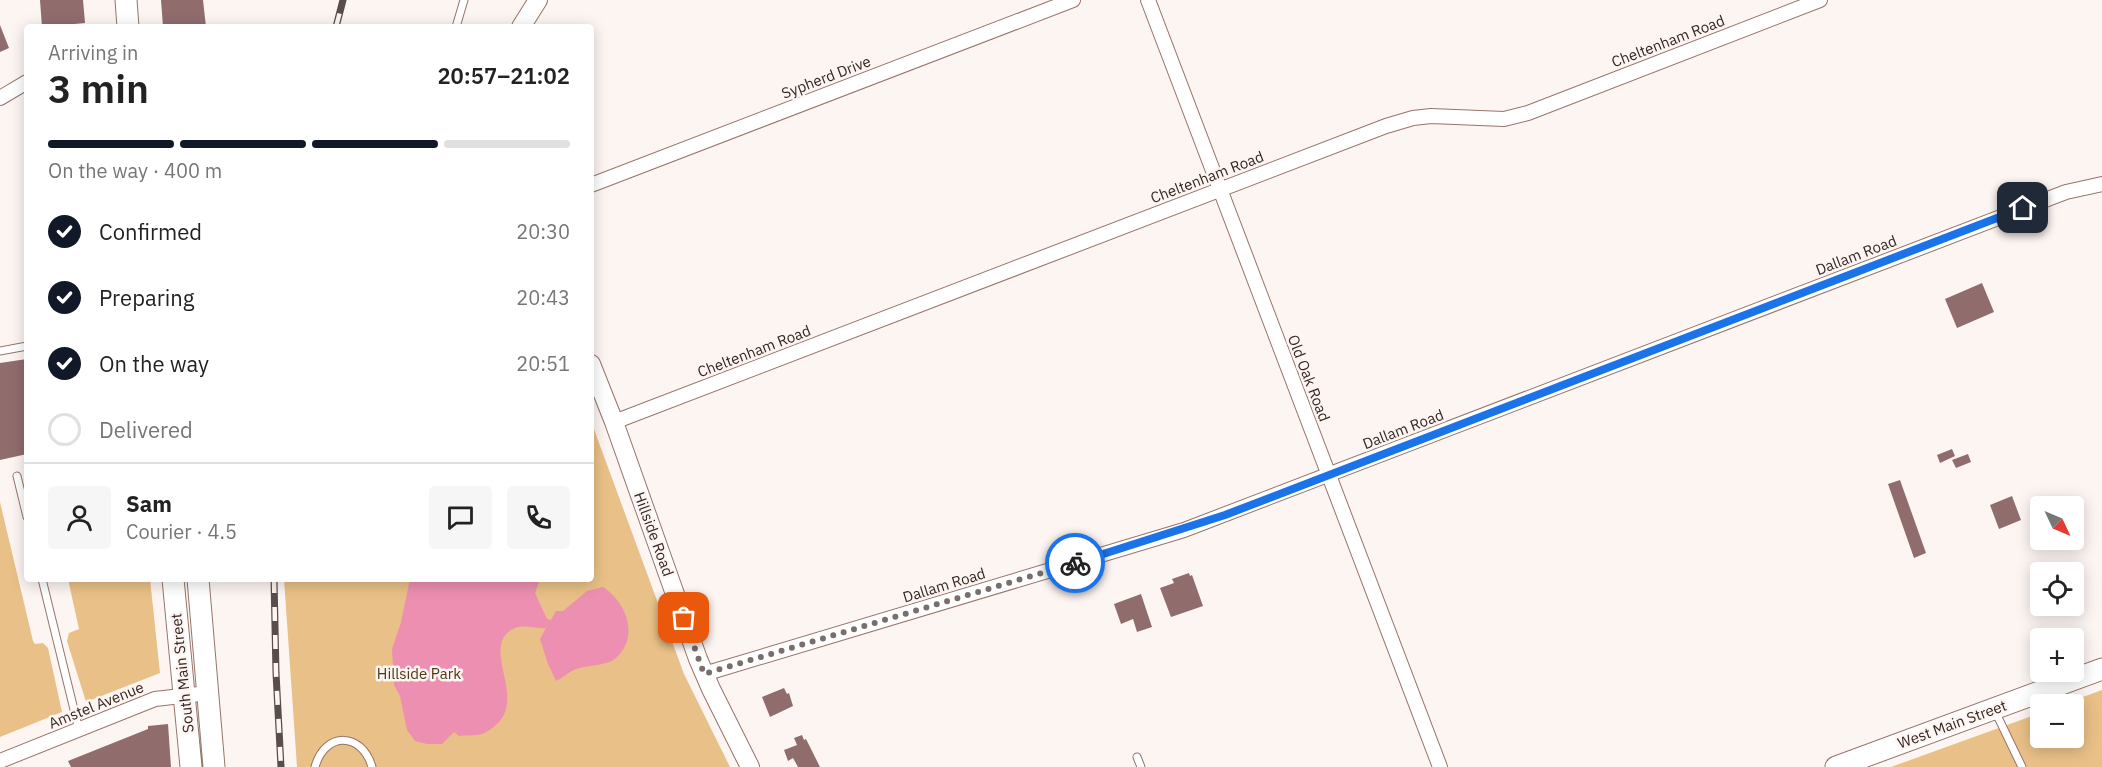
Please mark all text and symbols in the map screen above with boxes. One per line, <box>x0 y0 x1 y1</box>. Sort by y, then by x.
street label: Cheltenham Road <box>1609 11 1727 71</box>
text: Arriving in <box>48 39 138 66</box>
street label: Sypherd Drive <box>779 51 873 103</box>
text: 20:57–21:02 <box>437 61 570 90</box>
text: 3 min <box>48 63 149 114</box>
street label: Cheltenham Road <box>1148 147 1266 207</box>
text: On the way · 400 m <box>48 157 222 184</box>
pin <box>1997 182 2048 233</box>
icon: home <box>2006 191 2039 224</box>
icon: check <box>48 215 81 248</box>
text: Confirmed <box>99 217 202 246</box>
text: 20:30 <box>516 218 570 245</box>
street label: Dallam Road <box>1813 231 1899 279</box>
icon: check <box>48 281 81 314</box>
text: Preparing <box>99 283 194 312</box>
text: 20:43 <box>516 284 570 311</box>
street label: Cheltenham Road <box>695 321 813 381</box>
street label: Old Oak Road <box>1284 332 1334 424</box>
icon: check <box>48 347 81 380</box>
text: On the way <box>99 349 209 378</box>
text: 20:51 <box>516 350 570 377</box>
street label: Dallam Road <box>1360 405 1446 453</box>
text: Delivered <box>99 415 193 444</box>
button: person <box>48 486 111 549</box>
button: chat <box>429 486 492 549</box>
button: phone <box>507 486 570 549</box>
text: Sam <box>126 489 172 518</box>
street label: Hillside Road <box>630 489 678 579</box>
north arrow <box>2030 496 2084 550</box>
map controls <box>2030 496 2084 748</box>
text: Courier · 4.5 <box>126 518 237 545</box>
courier <box>1045 533 1105 593</box>
icon: bike <box>1059 547 1092 580</box>
button: locate <box>2030 562 2084 616</box>
street label: Dallam Road <box>900 563 988 607</box>
pin <box>658 592 709 643</box>
icon: bag <box>667 601 700 634</box>
street label: South Main Street <box>166 612 198 734</box>
button: + <box>2030 628 2084 682</box>
park label: Hillside Park <box>377 664 461 683</box>
street label: Amstel Avenue <box>46 677 146 733</box>
button: − <box>2030 694 2084 748</box>
street label: West Main Street <box>1895 695 2009 753</box>

